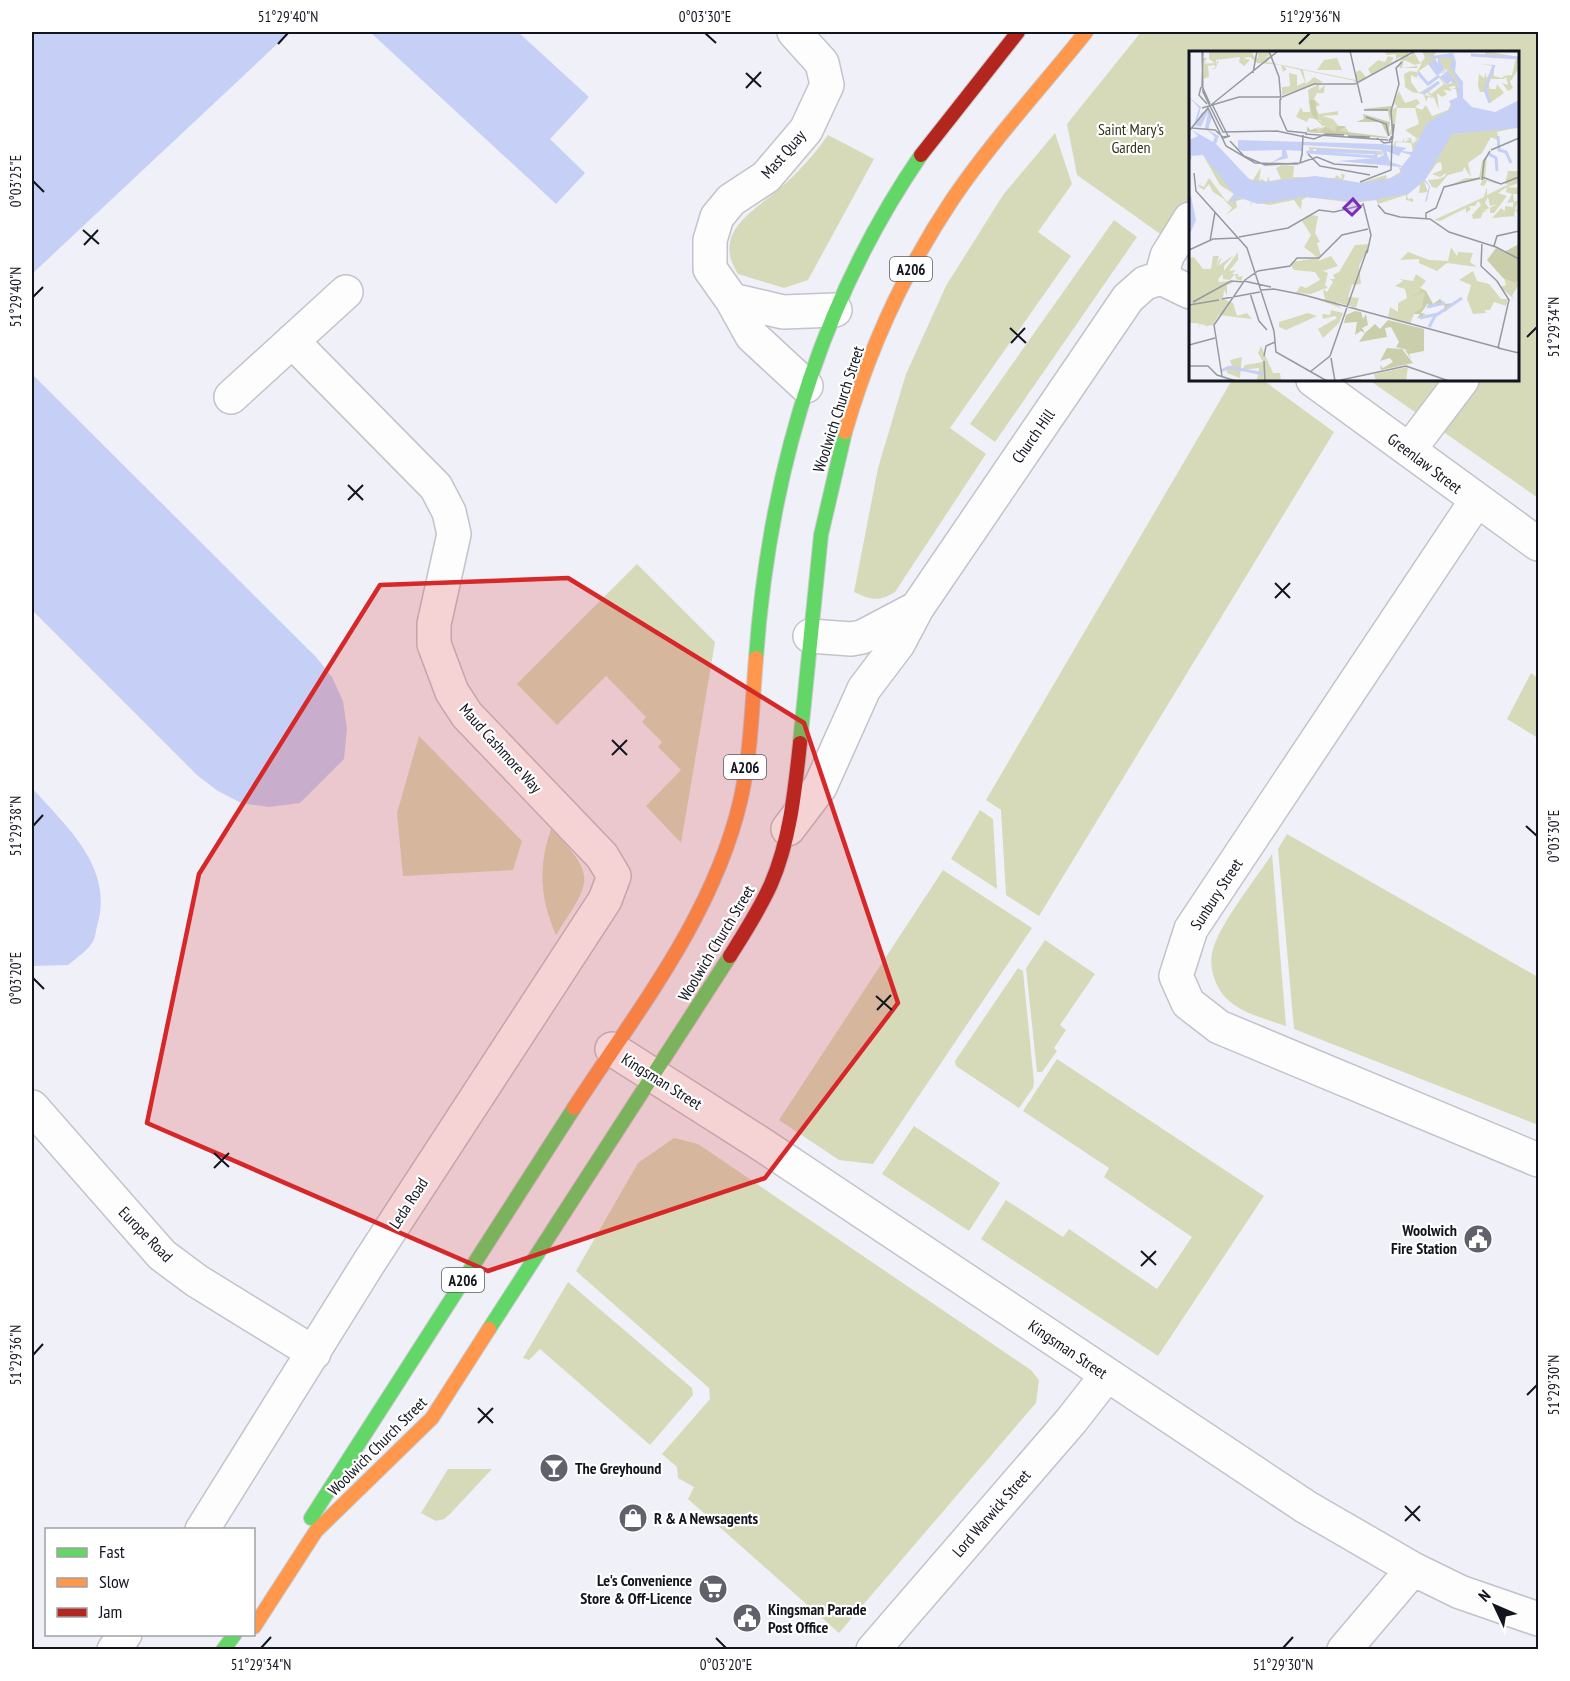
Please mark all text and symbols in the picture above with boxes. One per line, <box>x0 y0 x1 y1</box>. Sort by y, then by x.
text: 51°29'40"N <box>258 7 318 26</box>
text: 0°03'30"E <box>679 7 731 26</box>
text: 51°29'36"N <box>1280 7 1340 26</box>
inset map <box>1189 51 1519 381</box>
park label: Saint Mary's Garden <box>1098 119 1164 157</box>
street label: Mast Quay <box>756 126 810 182</box>
text: 0°03'25"E <box>6 155 25 207</box>
road number: A206 <box>890 257 932 281</box>
text: 51°29'40"N <box>6 267 25 327</box>
text: 51°29'34"N <box>1544 297 1563 357</box>
street label: Woolwich Church Street <box>808 343 868 475</box>
street label: Church Hill <box>1007 405 1059 467</box>
street label: Greenlaw Street <box>1384 428 1467 498</box>
street label: Maud Cashmore Way <box>455 699 547 797</box>
road number: A206 <box>724 755 766 779</box>
text: 51°29'38"N <box>6 796 25 856</box>
text: 0°03'30"E <box>1544 810 1563 862</box>
street label: Sunbury Street <box>1186 854 1247 933</box>
street label: Woolwich Church Street <box>674 881 759 1005</box>
text: 0°03'20"E <box>6 952 25 1004</box>
street label: Kingsman Street <box>618 1048 706 1114</box>
street label: Leda Road <box>384 1174 432 1232</box>
street label: Europe Road <box>115 1202 177 1266</box>
place label: Woolwich Fire Station <box>1391 1220 1457 1258</box>
public building icon: Woolwich Fire Station <box>1462 1223 1494 1255</box>
road number: A206 <box>442 1268 484 1292</box>
street label: Kingsman Street <box>1025 1315 1112 1383</box>
text: 51°29'36"N <box>6 1325 25 1385</box>
text: 51°29'30"N <box>1544 1355 1563 1415</box>
street label: Woolwich Church Street <box>323 1392 431 1500</box>
bar icon: The Greyhound <box>538 1452 570 1484</box>
place label: The Greyhound <box>575 1458 661 1478</box>
street label: Lord Warwick Street <box>948 1465 1035 1561</box>
shop icon: R & A Newsagents <box>617 1502 649 1534</box>
place label: R & A Newsagents <box>654 1508 759 1528</box>
legend <box>45 1528 255 1636</box>
text: Fast <box>99 1540 125 1563</box>
text: Slow <box>99 1570 130 1593</box>
place label: Le's Convenience Store & Off-Licence <box>580 1570 692 1608</box>
supermarket icon: Le's Convenience Store & Off-Licence <box>697 1573 729 1605</box>
north arrow <box>1465 1576 1525 1636</box>
text: N <box>1474 1586 1494 1606</box>
place label: Kingsman Parade Post Office <box>768 1599 867 1637</box>
text: Jam <box>98 1600 122 1623</box>
public building icon: Kingsman Parade Post Office <box>731 1602 763 1634</box>
text: 51°29'34"N <box>231 1655 291 1674</box>
text: 0°03'20"E <box>700 1655 752 1674</box>
text: 51°29'30"N <box>1253 1655 1313 1674</box>

